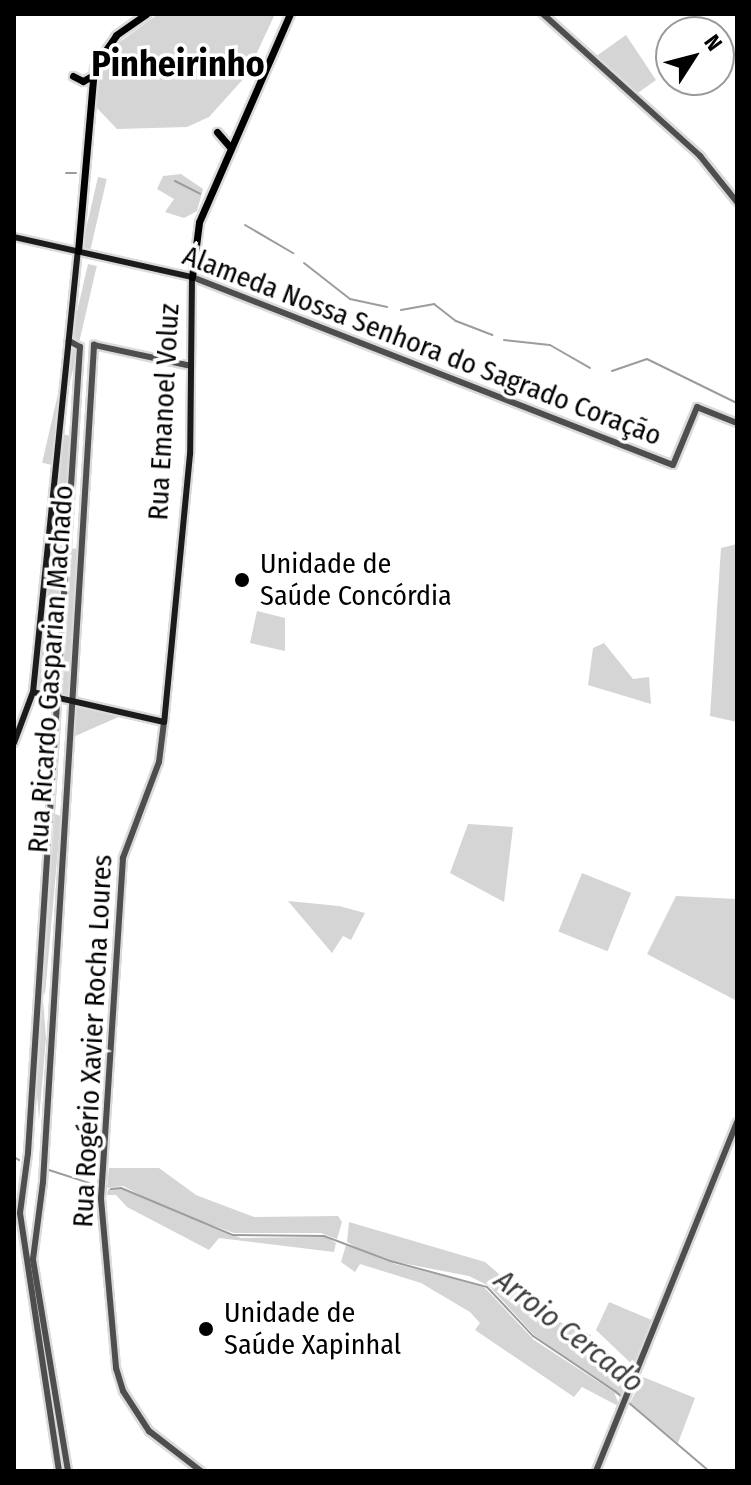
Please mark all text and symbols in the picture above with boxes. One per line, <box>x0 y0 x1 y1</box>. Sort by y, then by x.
north arrow <box>655 16 735 96</box>
text: N <box>698 30 728 56</box>
district label: Pinheirinho <box>91 43 265 87</box>
street label: Alameda Nossa Senhora do Sagrado Coração <box>178 239 666 453</box>
street label: Rua Emanoel Voluz <box>142 303 186 521</box>
street label: Rua Ricardo Gasparian Machado <box>21 484 81 854</box>
place label: Unidade de Saúde Concórdia <box>260 547 452 613</box>
marker: Unidade de Saúde Concórdia <box>231 569 253 591</box>
street label: Rua Rogério Xavier Rocha Loures <box>66 854 120 1228</box>
water label: Arroio Cercado <box>487 1262 651 1400</box>
place label: Unidade de Saúde Xapinhal <box>224 1296 401 1362</box>
marker: Unidade de Saúde Xapinhal <box>195 1318 217 1340</box>

